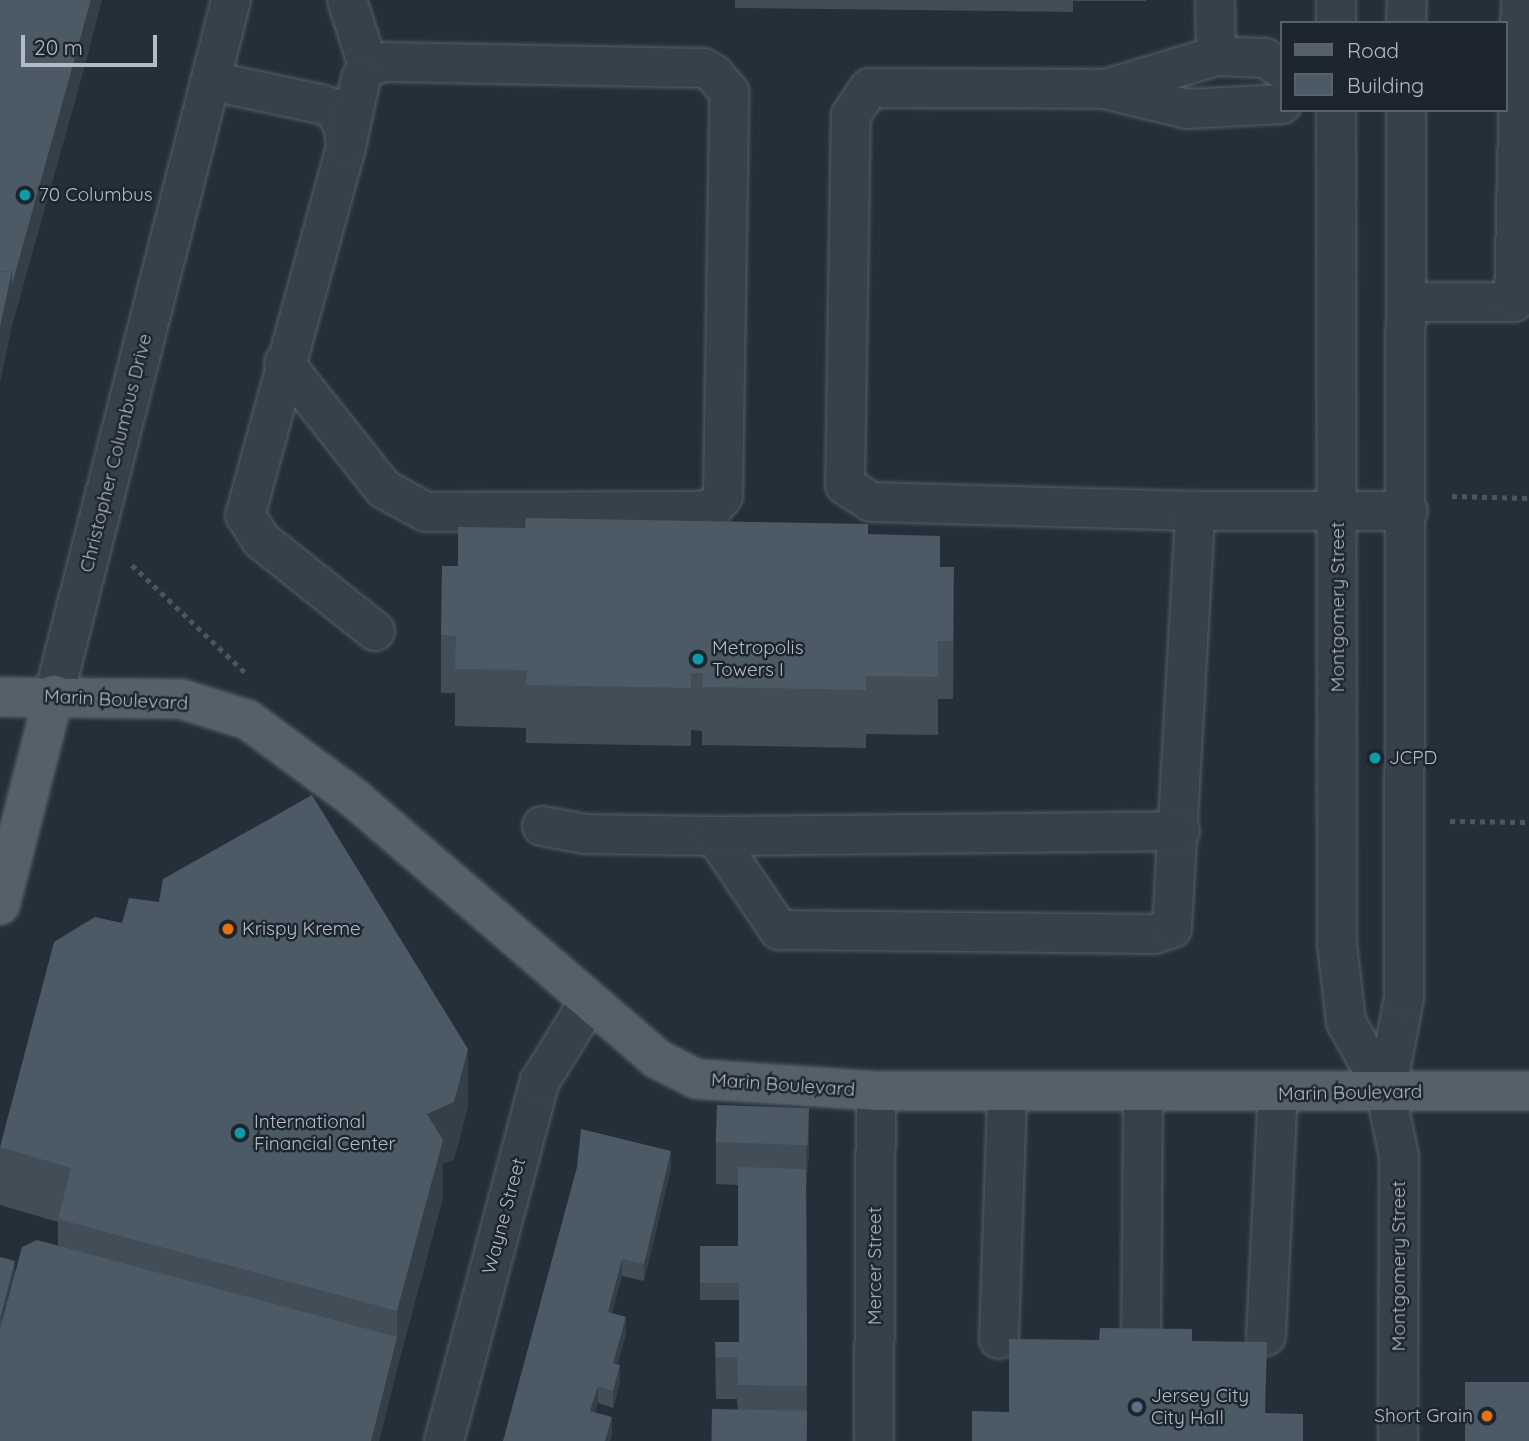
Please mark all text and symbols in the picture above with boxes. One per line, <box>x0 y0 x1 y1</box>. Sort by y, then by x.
scale bar <box>24 21 161 65</box>
legend <box>1280 21 1508 112</box>
text: 20 m <box>34 34 83 60</box>
text: Road <box>1347 37 1399 63</box>
text: Building <box>1347 72 1424 98</box>
place label: 70 Columbus <box>39 184 153 206</box>
marker: 70 Columbus <box>17 187 33 203</box>
street label: Christopher Columbus Drive <box>75 331 157 575</box>
street label: Montgomery Street <box>1327 522 1349 692</box>
place label: Metropolis Towers I <box>712 637 804 681</box>
marker: Metropolis Towers I <box>690 651 706 667</box>
street label: Marin Boulevard <box>43 685 189 715</box>
place label: JCPD <box>1389 747 1437 769</box>
marker: JCPD <box>1367 750 1383 766</box>
place label: Krispy Kreme <box>242 918 361 940</box>
marker: Krispy Kreme <box>220 921 236 937</box>
street label: Marin Boulevard <box>710 1069 856 1101</box>
street label: Marin Boulevard <box>1278 1080 1422 1106</box>
place label: International Financial Center <box>254 1111 396 1155</box>
marker: International Financial Center <box>232 1125 248 1141</box>
street label: Wayne Street <box>478 1155 530 1277</box>
street label: Montgomery Street <box>1388 1181 1410 1351</box>
street label: Mercer Street <box>864 1207 886 1325</box>
place label: Jersey City City Hall <box>1151 1385 1249 1429</box>
marker: Jersey City City Hall <box>1129 1399 1145 1415</box>
place label: Short Grain <box>1374 1405 1473 1427</box>
marker: Short Grain <box>1479 1408 1495 1424</box>

